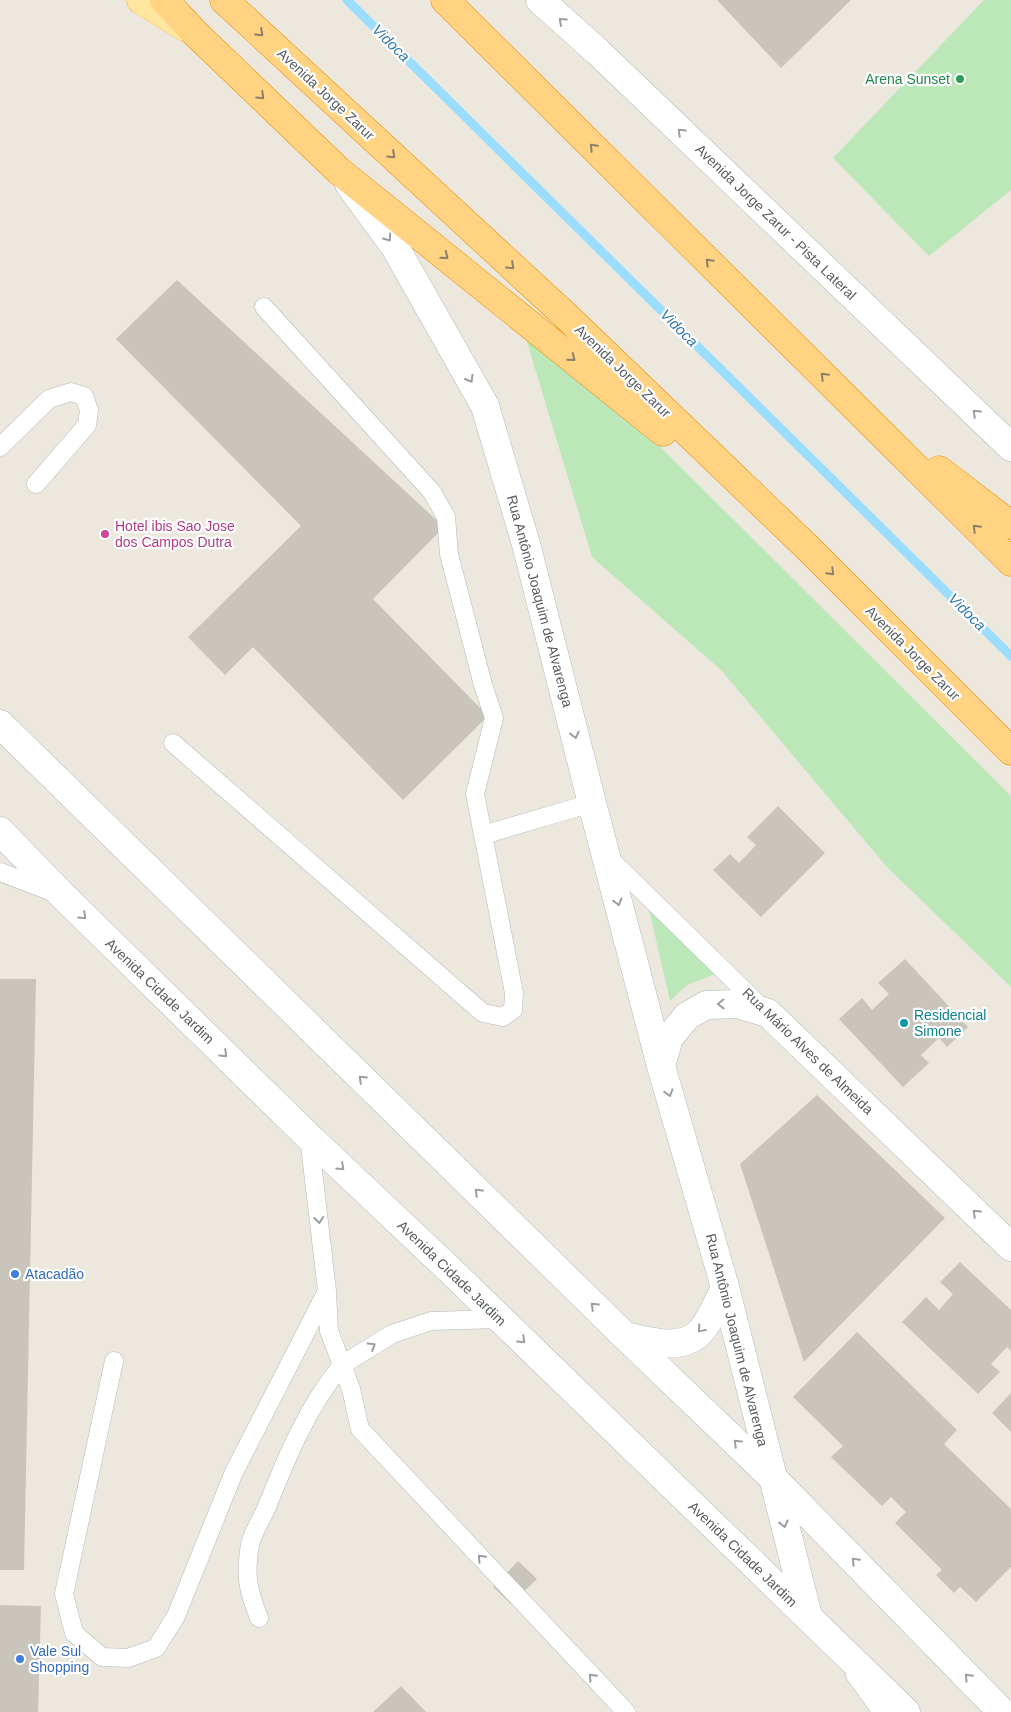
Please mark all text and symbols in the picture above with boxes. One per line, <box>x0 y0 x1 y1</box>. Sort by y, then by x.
one-way arrow <box>559 17 568 26</box>
water label: Vidoca <box>369 21 413 65</box>
one-way arrow <box>255 27 264 36</box>
street label: Avenida Jorge Zarur <box>274 45 378 143</box>
place label: Arena Sunset <box>865 71 950 87</box>
marker: Arena Sunset <box>954 73 966 85</box>
one-way arrow <box>255 90 264 99</box>
one-way arrow <box>678 129 687 138</box>
street label: Avenida Jorge Zarur - Pista Lateral <box>692 141 860 303</box>
one-way arrow <box>590 144 599 153</box>
one-way arrow <box>387 149 396 158</box>
one-way arrow <box>383 232 391 241</box>
one-way arrow <box>439 251 448 259</box>
one-way arrow <box>705 259 714 268</box>
one-way arrow <box>506 260 515 269</box>
water label: Vidoca <box>657 306 701 350</box>
street label: Avenida Jorge Zarur <box>572 321 674 421</box>
one-way arrow <box>566 353 575 361</box>
one-way arrow <box>821 373 830 382</box>
one-way arrow <box>463 374 473 383</box>
one-way arrow <box>972 410 981 419</box>
street label: Rua Antônio Joaquim de Alvarenga <box>504 493 576 709</box>
place label: Hotel ibis Sao Jose dos Campos Dutra <box>115 518 235 550</box>
one-way arrow <box>973 525 982 534</box>
marker: Hotel ibis Sao Jose dos Campos Dutra <box>99 528 111 540</box>
one-way arrow <box>826 566 835 575</box>
water label: Vidoca <box>945 590 989 634</box>
street label: Avenida Jorge Zarur <box>863 603 964 704</box>
one-way arrow <box>569 731 580 740</box>
one-way arrow <box>612 898 623 907</box>
one-way arrow <box>78 910 87 919</box>
street label: Avenida Cidade Jardim <box>102 935 218 1047</box>
street label: Rua Mário Alves de Almeida <box>739 984 877 1118</box>
one-way arrow <box>716 999 724 1010</box>
place label: Residencial Simone <box>914 1007 986 1039</box>
marker: Residencial Simone <box>898 1017 910 1029</box>
one-way arrow <box>219 1048 228 1057</box>
one-way arrow <box>359 1076 368 1085</box>
one-way arrow <box>664 1088 674 1096</box>
one-way arrow <box>335 1161 344 1170</box>
one-way arrow <box>475 1189 484 1198</box>
one-way arrow <box>973 1210 982 1219</box>
one-way arrow <box>313 1216 324 1224</box>
street label: Avenida Cidade Jardim <box>394 1217 510 1329</box>
street label: Rua Antônio Joaquim de Alvarenga <box>703 1232 771 1448</box>
place label: Atacadão <box>25 1266 84 1282</box>
marker: Atacadão <box>9 1268 21 1280</box>
one-way arrow <box>591 1303 600 1312</box>
one-way arrow <box>697 1324 706 1333</box>
one-way arrow <box>516 1334 525 1343</box>
one-way arrow <box>366 1343 375 1353</box>
one-way arrow <box>733 1440 742 1449</box>
street label: Avenida Cidade Jardim <box>685 1498 801 1610</box>
one-way arrow <box>778 1520 789 1529</box>
one-way arrow <box>478 1555 487 1564</box>
one-way arrow <box>851 1558 860 1567</box>
place label: Vale Sul Shopping <box>30 1643 89 1675</box>
marker: Vale Sul Shopping <box>14 1653 26 1665</box>
one-way arrow <box>589 1673 598 1682</box>
one-way arrow <box>965 1674 974 1683</box>

